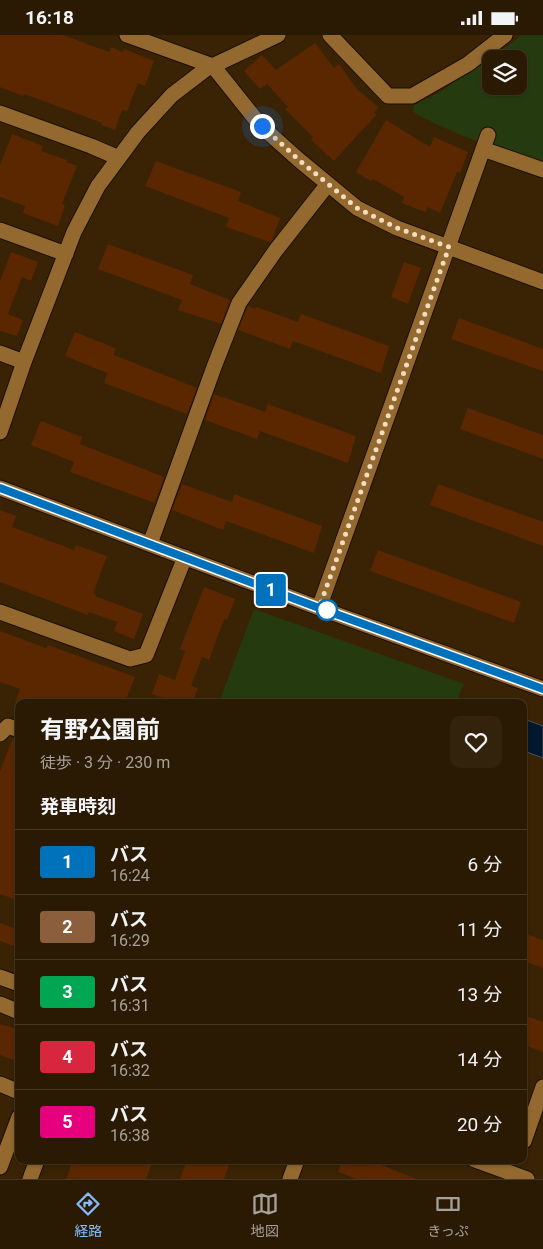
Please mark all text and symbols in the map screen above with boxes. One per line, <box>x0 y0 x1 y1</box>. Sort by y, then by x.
text: 16:18 <box>25 6 74 29</box>
map controls <box>482 50 527 95</box>
button: layers <box>482 50 527 95</box>
your location <box>250 114 275 139</box>
line badge: 1 <box>255 574 287 606</box>
text: 1 <box>266 579 276 600</box>
unlabelled marker <box>316 599 338 621</box>
text: 有野公園前 <box>40 716 160 744</box>
button: heart <box>450 716 502 768</box>
text: 徒歩 · 3 分 · 230 m <box>40 753 170 772</box>
text: 発車時刻 <box>40 795 116 818</box>
text: バス <box>110 843 148 866</box>
text: 1 <box>62 851 73 872</box>
text: 6 分 <box>468 853 502 876</box>
text: 16:24 <box>110 866 150 885</box>
text: バス <box>110 908 148 931</box>
text: 2 <box>62 916 73 937</box>
text: 11 分 <box>457 918 502 941</box>
text: 16:29 <box>110 931 150 950</box>
text: バス <box>110 973 148 996</box>
text: 3 <box>62 981 73 1002</box>
text: 13 分 <box>457 983 502 1006</box>
text: 16:31 <box>110 996 150 1015</box>
text: バス <box>110 1038 148 1061</box>
text: 4 <box>62 1046 73 1067</box>
text: 14 分 <box>457 1048 502 1071</box>
text: 16:32 <box>110 1061 150 1080</box>
text: バス <box>110 1103 148 1126</box>
text: 5 <box>62 1111 73 1132</box>
text: 20 分 <box>457 1113 502 1136</box>
text: 16:38 <box>110 1126 150 1145</box>
tab: 経路 <box>74 1190 102 1240</box>
tab: 地図 <box>251 1190 279 1240</box>
tab: きっぷ <box>427 1190 469 1240</box>

